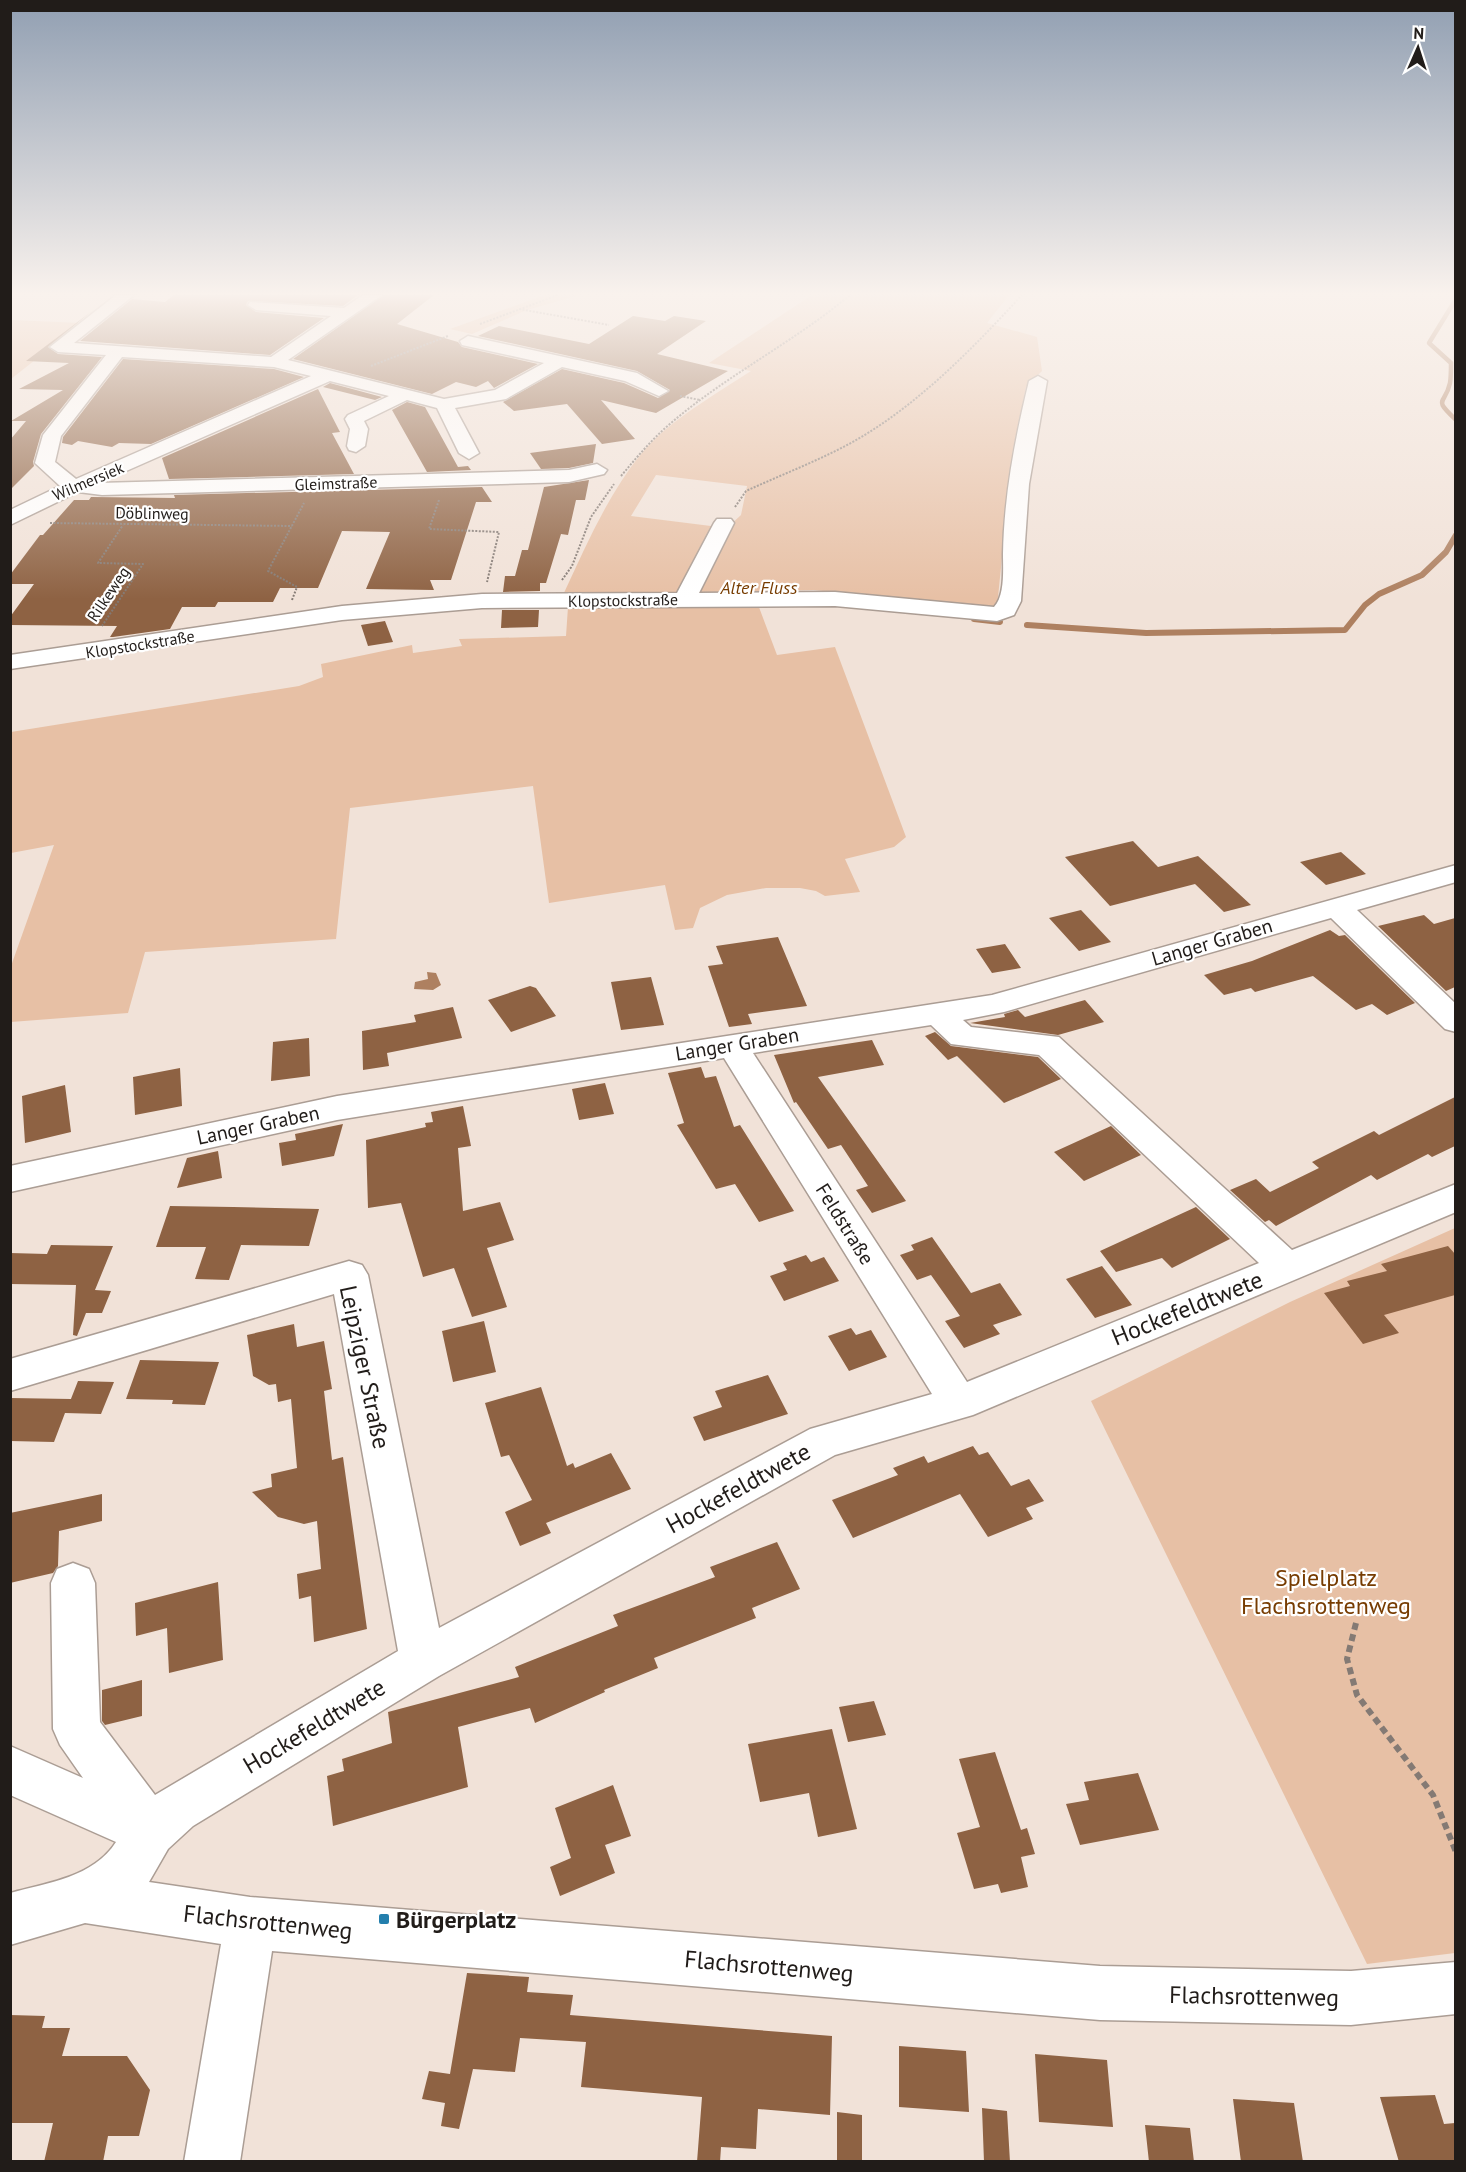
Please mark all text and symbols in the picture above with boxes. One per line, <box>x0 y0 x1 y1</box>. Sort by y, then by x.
north arrow <box>1388 18 1448 78</box>
text: N <box>1413 23 1425 43</box>
street label: Wilmersiek <box>49 457 127 505</box>
street label: Gleimstraße <box>294 472 378 494</box>
street label: Döblinweg <box>115 502 189 524</box>
street label: Rilkeweg <box>82 563 134 625</box>
water label: Alter Fluss <box>720 576 798 599</box>
street label: Klopstockstraße <box>568 589 678 611</box>
street label: Klopstockstraße <box>84 625 196 663</box>
street label: Langer Graben <box>1148 912 1276 972</box>
street label: Langer Graben <box>673 1021 801 1067</box>
street label: Langer Graben <box>194 1099 322 1151</box>
street label: Feldstraße <box>810 1179 880 1269</box>
street label: Hockefeldtwete <box>1107 1264 1267 1352</box>
street label: Leipziger Straße <box>333 1282 397 1452</box>
street label: Hockefeldtwete <box>660 1436 816 1540</box>
park label: Spielplatz Flachsrottenweg <box>1241 1562 1411 1621</box>
street label: Hockefeldtwete <box>237 1671 391 1781</box>
street label: Flachsrottenweg <box>182 1898 354 1946</box>
place label: Bürgerplatz <box>396 1904 516 1935</box>
marker: Bürgerplatz <box>377 1912 391 1926</box>
street label: Flachsrottenweg <box>683 1943 855 1989</box>
street label: Flachsrottenweg <box>1169 1979 1339 2013</box>

